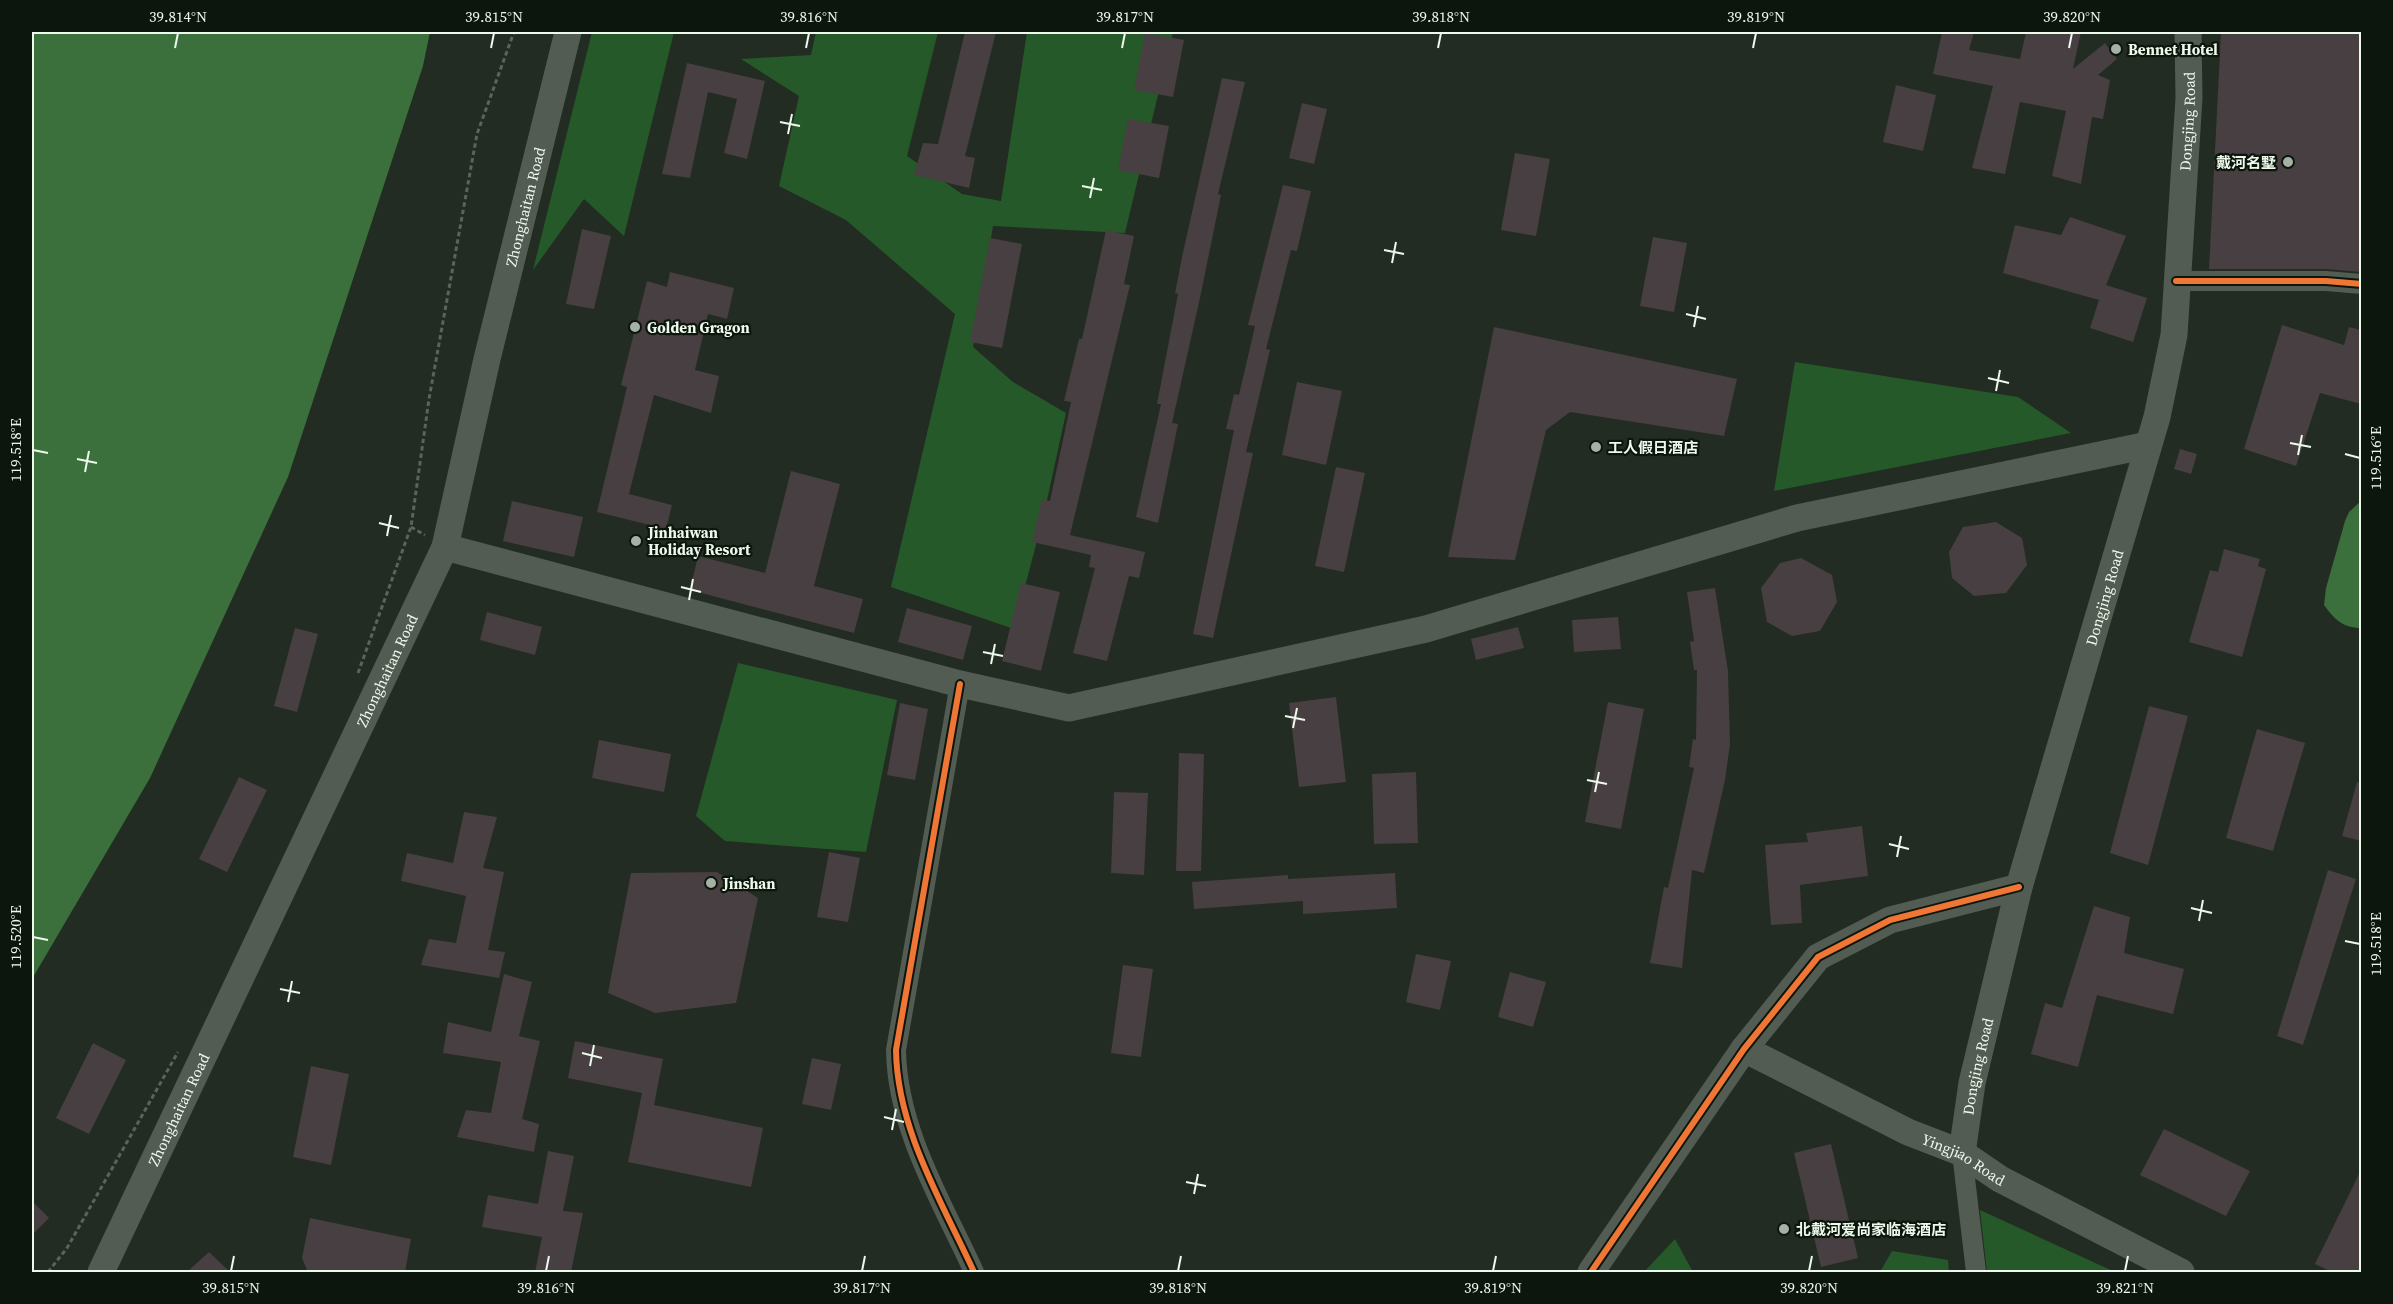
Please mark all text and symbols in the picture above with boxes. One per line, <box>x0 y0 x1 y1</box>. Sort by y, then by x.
text: 39.814°N <box>149 6 207 27</box>
text: 39.815°N <box>465 6 523 27</box>
text: 39.816°N <box>780 6 838 27</box>
text: 39.817°N <box>1096 6 1154 27</box>
text: 39.818°N <box>1412 6 1470 27</box>
text: 39.819°N <box>1727 6 1785 27</box>
text: 39.820°N <box>2043 6 2101 27</box>
place label: Bennet Hotel <box>2128 39 2218 60</box>
marker: Bennet Hotel <box>2109 42 2123 56</box>
street label: Dongjing Road <box>2174 71 2200 171</box>
street label: Zhonghaitan Road <box>500 144 550 269</box>
place label: 戴河名墅 <box>2216 152 2276 173</box>
marker: 戴河名墅 <box>2281 155 2295 169</box>
place label: Golden Gragon <box>647 317 750 338</box>
marker: Golden Gragon <box>628 320 642 334</box>
text: 119.518°E <box>5 418 26 482</box>
text: 119.516°E <box>2365 426 2386 490</box>
place label: 工人假日酒店 <box>1608 437 1698 458</box>
marker: 工人假日酒店 <box>1589 440 1603 454</box>
place label: Jinhaiwan Holiday Resort <box>647 522 751 560</box>
marker: Jinhaiwan Holiday Resort <box>629 534 643 548</box>
street label: Dongjing Road <box>2080 546 2128 648</box>
street label: Zhonghaitan Road <box>351 610 422 730</box>
place label: Jinshan <box>722 873 776 894</box>
marker: Jinshan <box>704 876 718 890</box>
text: 119.520°E <box>5 905 26 969</box>
text: 119.518°E <box>2365 912 2386 976</box>
street label: Dongjing Road <box>1957 1015 1998 1116</box>
street label: Zhonghaitan Road <box>142 1049 214 1169</box>
street label: Yingjiao Road <box>1919 1128 2009 1191</box>
place label: 北戴河爱尚家临海酒店 <box>1796 1219 1946 1240</box>
marker: 北戴河爱尚家临海酒店 <box>1777 1222 1791 1236</box>
text: 39.815°N <box>202 1277 260 1298</box>
text: 39.816°N <box>517 1277 575 1298</box>
text: 39.817°N <box>833 1277 891 1298</box>
text: 39.818°N <box>1149 1277 1207 1298</box>
text: 39.819°N <box>1464 1277 1522 1298</box>
text: 39.820°N <box>1780 1277 1838 1298</box>
text: 39.821°N <box>2096 1277 2154 1298</box>

